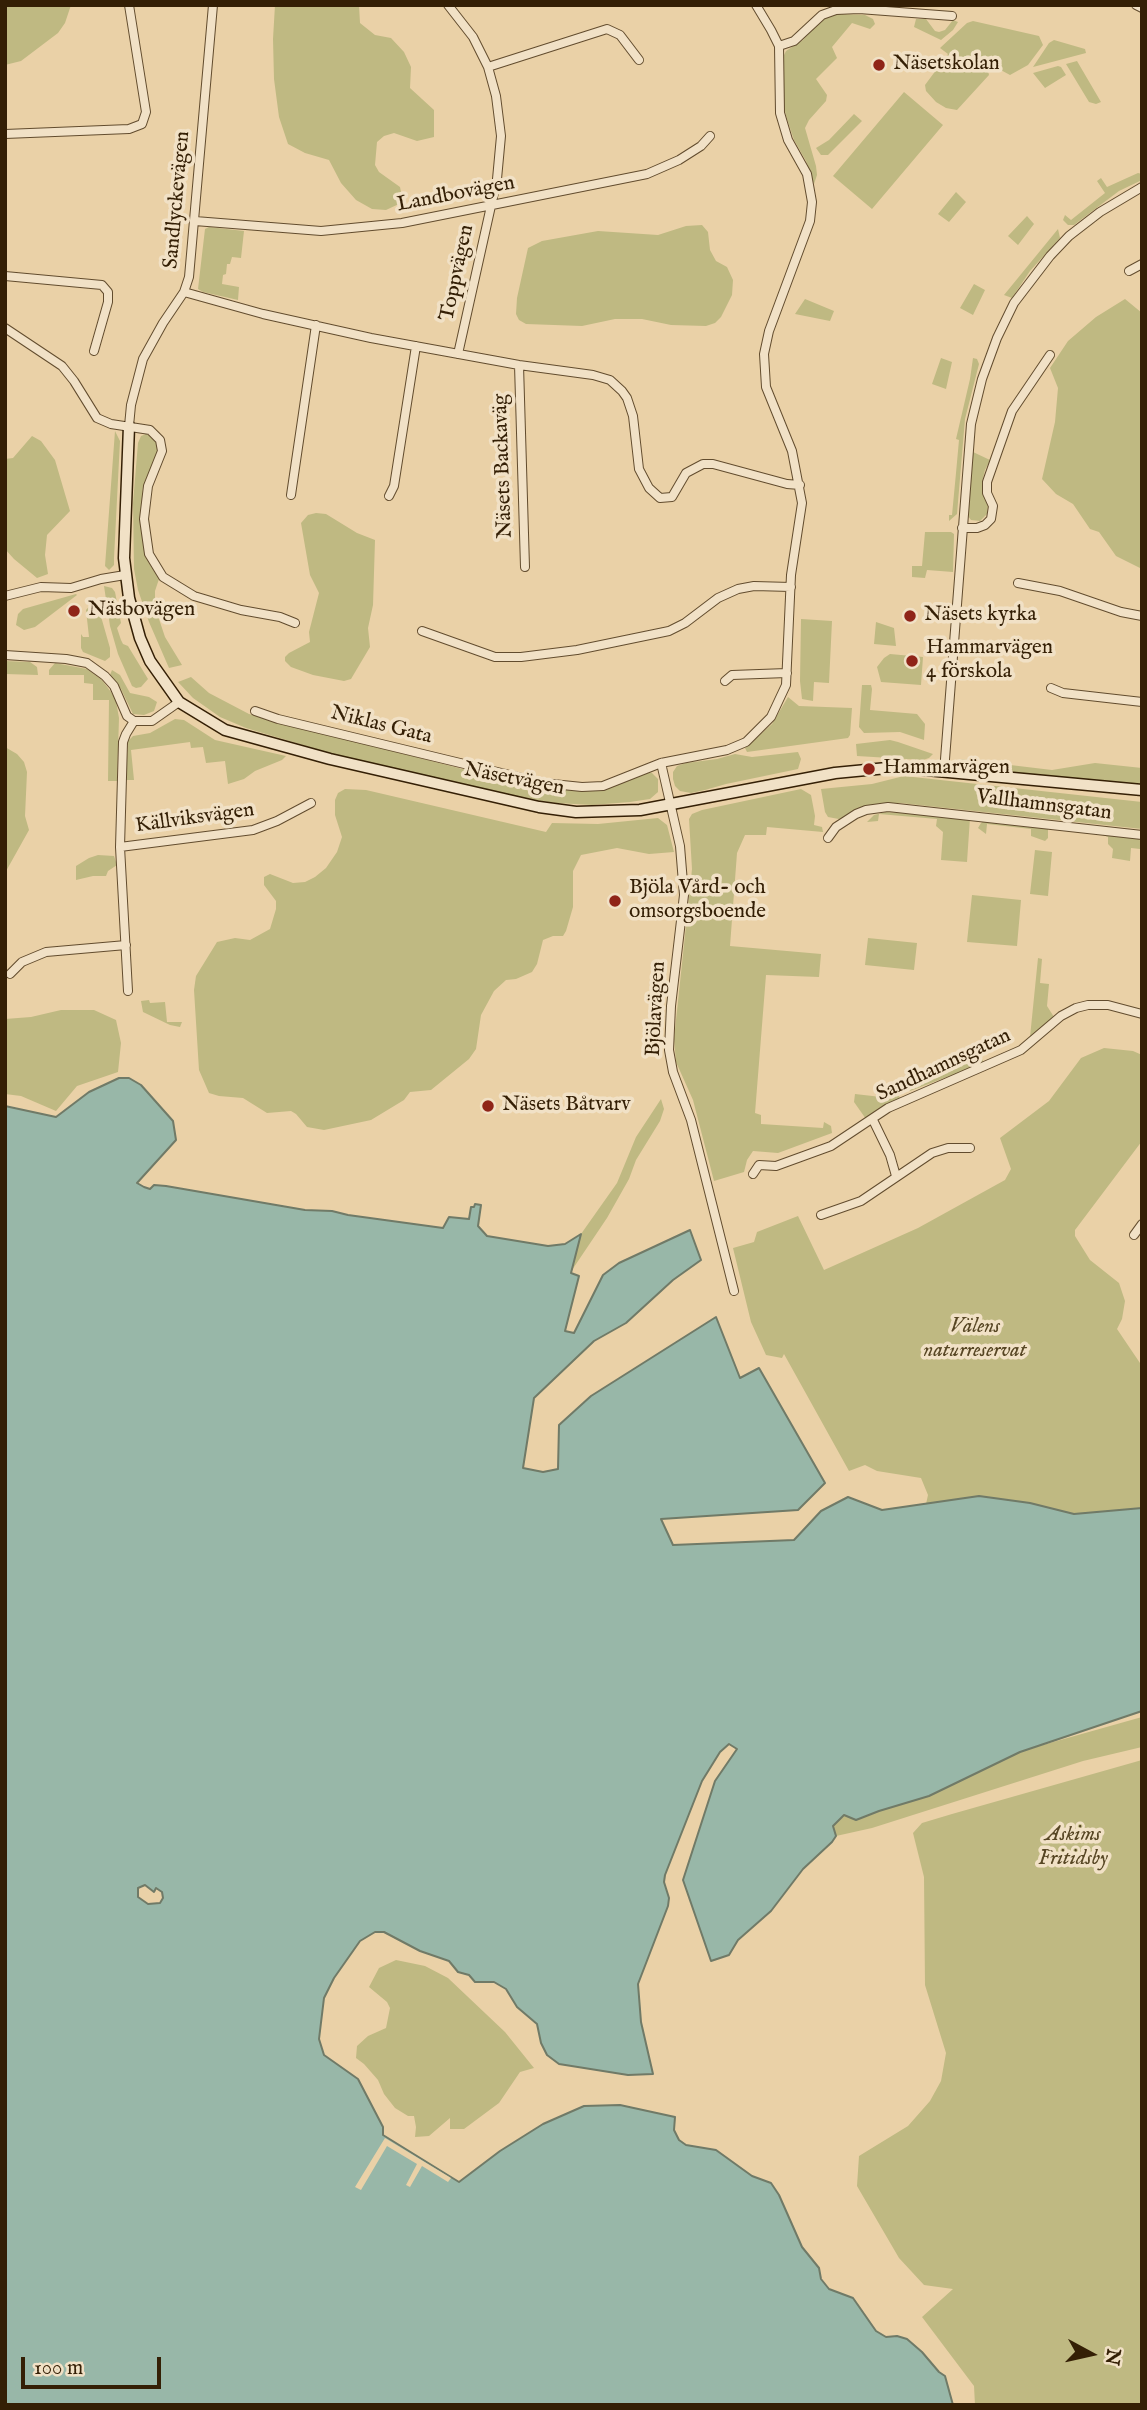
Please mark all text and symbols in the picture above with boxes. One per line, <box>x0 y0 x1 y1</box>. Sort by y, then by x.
place label: Näsetskolan <box>893 52 1000 78</box>
marker: Näsetskolan <box>871 57 887 73</box>
street label: Sandlyckevägen <box>159 130 197 270</box>
street label: Landbovägen <box>395 171 517 219</box>
street label: Toppvägen <box>436 223 480 323</box>
street label: Näsets Backaväg <box>489 393 519 539</box>
place label: Näsbovägen <box>88 598 195 624</box>
marker: Näsbovägen <box>66 603 82 619</box>
place label: Näsets kyrka <box>924 603 1037 629</box>
marker: Näsets kyrka <box>902 608 918 624</box>
place label: Hammarvägen 4 förskola <box>926 636 1053 686</box>
marker: Hammarvägen 4 förskola <box>904 653 920 669</box>
street label: Niklas Gata <box>328 701 434 751</box>
place label: Hammarvägen <box>883 756 1010 782</box>
street label: Näsetvägen <box>462 758 566 802</box>
marker: Hammarvägen <box>861 761 877 777</box>
street label: Vallhamnsgatan <box>975 785 1113 827</box>
street label: Källviksvägen <box>134 798 256 840</box>
place label: Bjöla Vård- och omsorgsboende <box>629 876 766 926</box>
marker: Bjöla Vård- och omsorgsboende <box>607 893 623 909</box>
street label: Bjölavägen <box>642 961 672 1057</box>
street label: Sandhamnsgatan <box>873 1024 1015 1108</box>
place label: Näsets Båtvarv <box>502 1093 631 1119</box>
marker: Näsets Båtvarv <box>480 1098 496 1114</box>
park label: Välens naturreservat <box>924 1315 1026 1365</box>
park label: Askims Fritidsby <box>1038 1823 1108 1873</box>
north arrow <box>1056 2319 1126 2389</box>
scale bar <box>24 2344 164 2388</box>
text: N <box>1099 2347 1125 2367</box>
text: 100 m <box>34 2355 83 2382</box>

